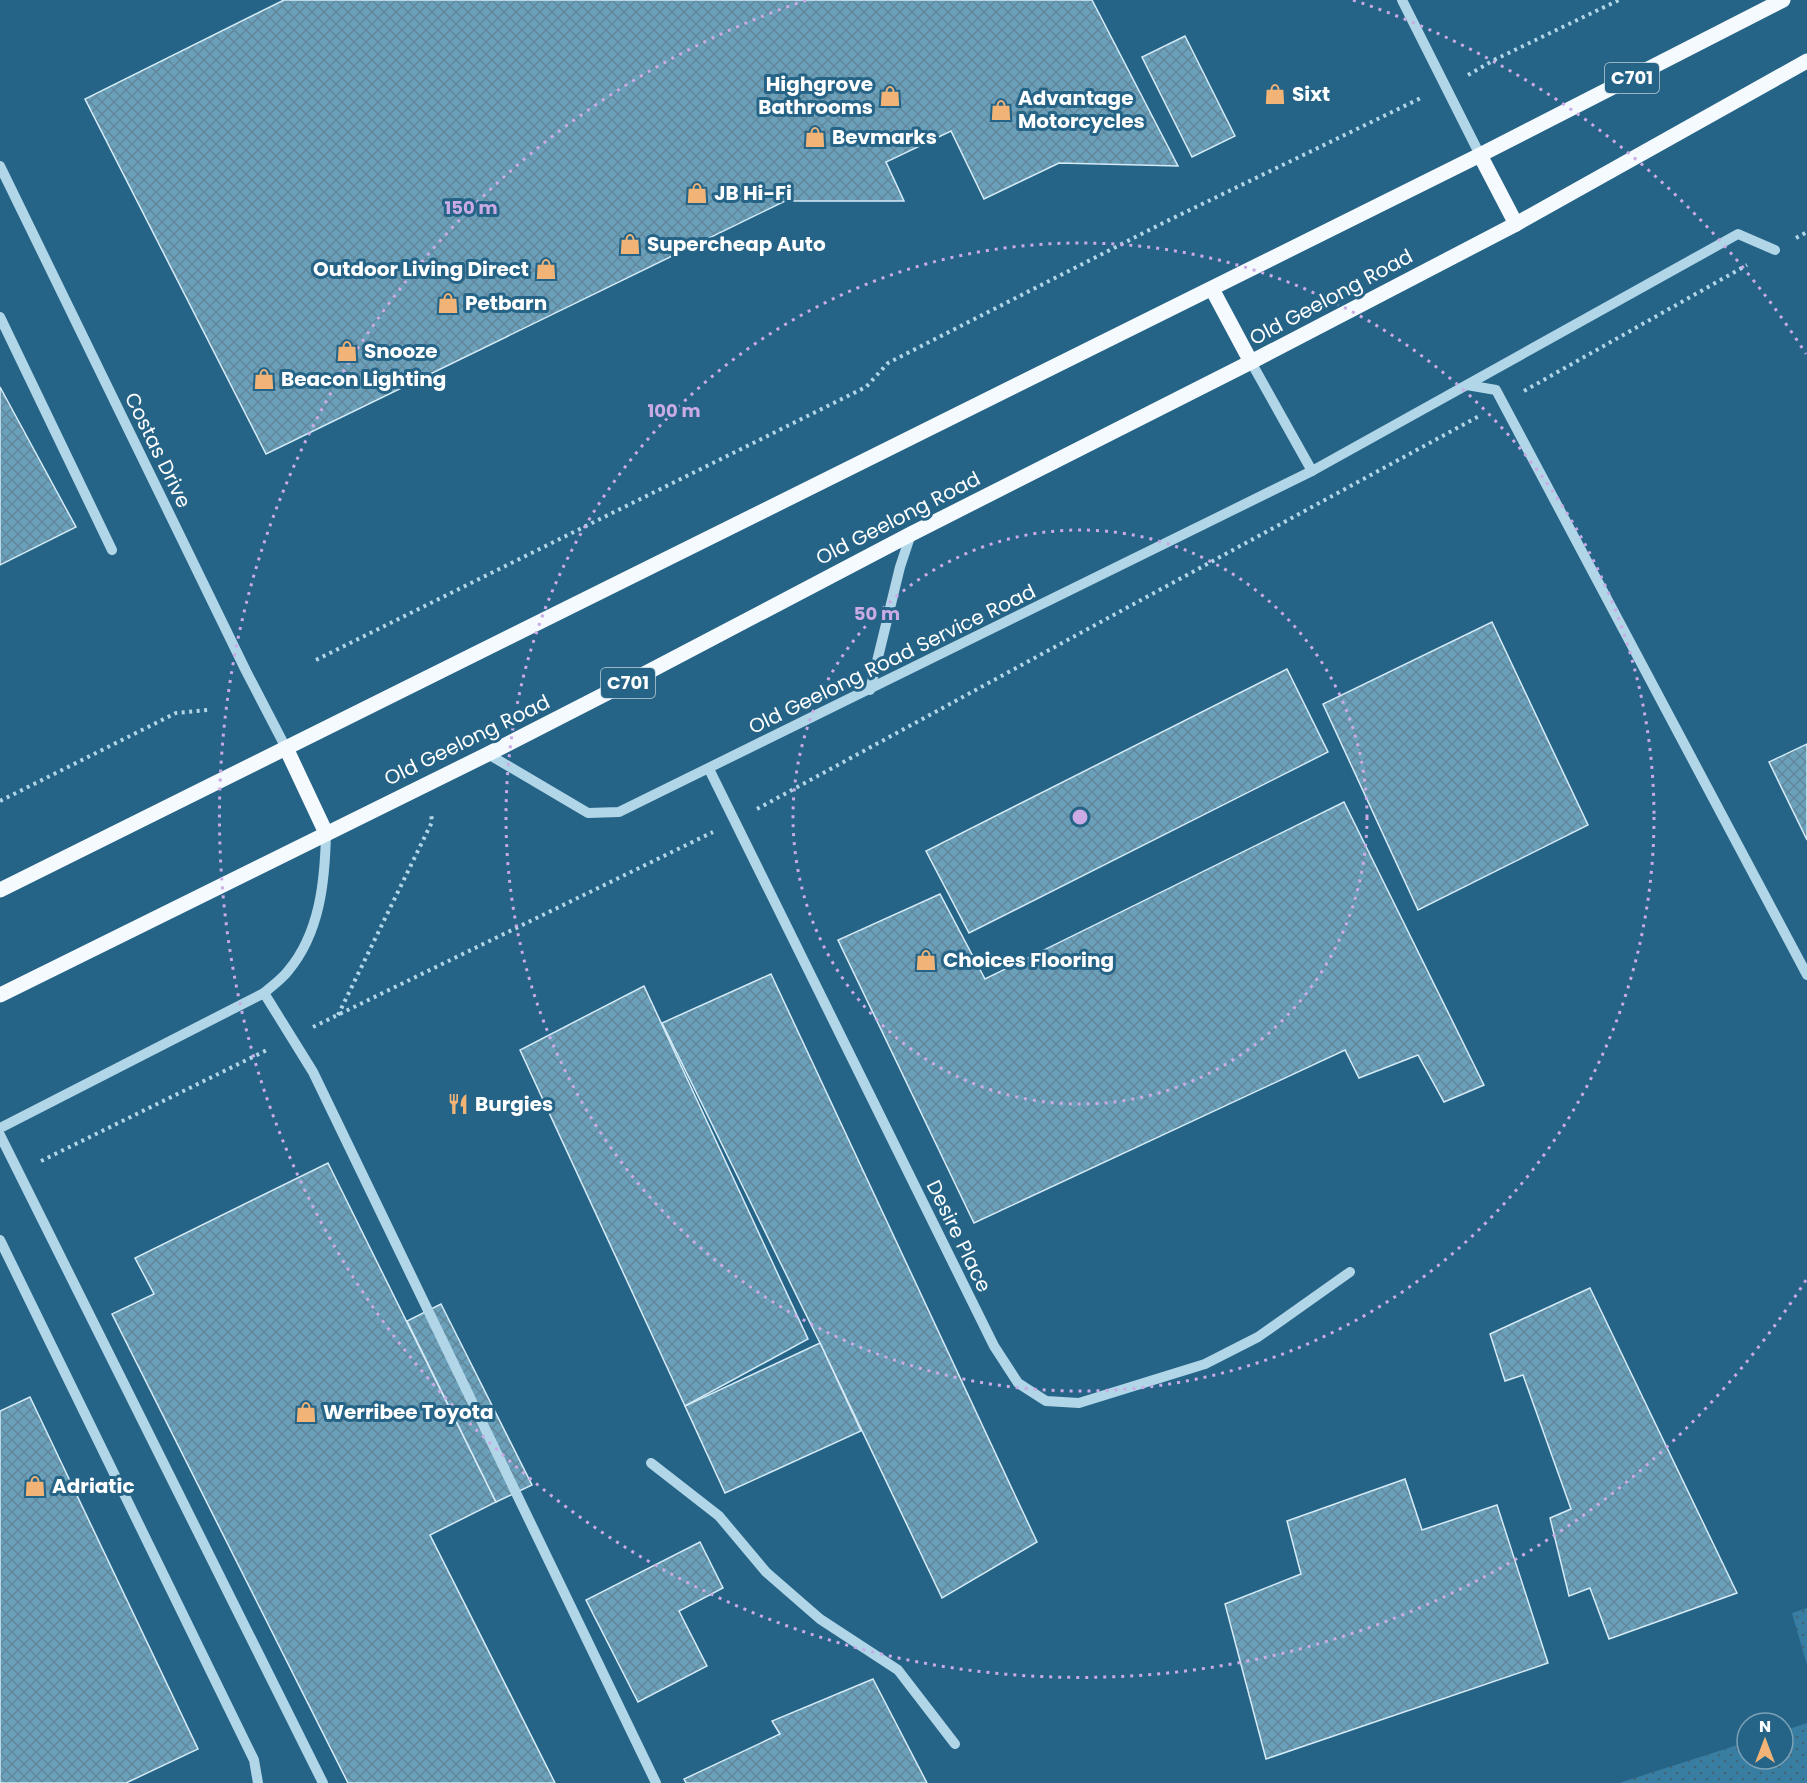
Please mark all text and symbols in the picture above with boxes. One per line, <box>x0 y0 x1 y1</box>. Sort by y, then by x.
road number: C701 <box>1605 63 1659 93</box>
place label: Highgrove Bathrooms <box>758 70 873 121</box>
place label: Sixt <box>1292 80 1330 108</box>
shop icon: Sixt <box>1263 82 1287 106</box>
shop icon: Highgrove Bathrooms <box>878 84 902 108</box>
place label: Advantage Motorcycles <box>1018 84 1145 135</box>
shop icon: Advantage Motorcycles <box>989 98 1013 122</box>
place label: Bevmarks <box>832 123 937 151</box>
shop icon: Bevmarks <box>803 125 827 149</box>
place label: JB Hi-Fi <box>714 179 792 207</box>
shop icon: JB Hi-Fi <box>685 181 709 205</box>
text: 150 m <box>444 195 498 220</box>
place label: Supercheap Auto <box>647 230 826 258</box>
shop icon: Supercheap Auto <box>618 232 642 256</box>
street label: Old Geelong Road <box>1244 242 1418 352</box>
place label: Outdoor Living Direct <box>313 255 529 283</box>
shop icon: Outdoor Living Direct <box>534 257 558 281</box>
place label: Petbarn <box>465 289 547 317</box>
shop icon: Petbarn <box>436 291 460 315</box>
place label: Snooze <box>364 337 438 365</box>
shop icon: Snooze <box>335 339 359 363</box>
place label: Beacon Lighting <box>281 365 446 393</box>
shop icon: Beacon Lighting <box>252 367 276 391</box>
street label: Costas Drive <box>118 388 198 512</box>
text: 100 m <box>647 398 701 423</box>
street label: Old Geelong Road <box>811 464 985 572</box>
street label: Old Geelong Road Service Road <box>744 577 1040 741</box>
text: 50 m <box>854 601 900 626</box>
road number: C701 <box>601 668 655 698</box>
street label: Old Geelong Road <box>379 688 555 792</box>
centre of rings <box>1070 807 1090 827</box>
place label: Choices Flooring <box>943 946 1114 974</box>
shop icon: Choices Flooring <box>914 948 938 972</box>
place label: Burgies <box>475 1090 553 1118</box>
restaurant icon: Burgies <box>446 1092 470 1116</box>
street label: Desire Place <box>920 1175 998 1297</box>
place label: Werribee Toyota <box>323 1398 493 1426</box>
shop icon: Werribee Toyota <box>294 1400 318 1424</box>
place label: Adriatic <box>52 1472 134 1500</box>
shop icon: Adriatic <box>23 1474 47 1498</box>
north arrow <box>1735 1711 1795 1771</box>
text: N <box>1759 1715 1771 1738</box>

